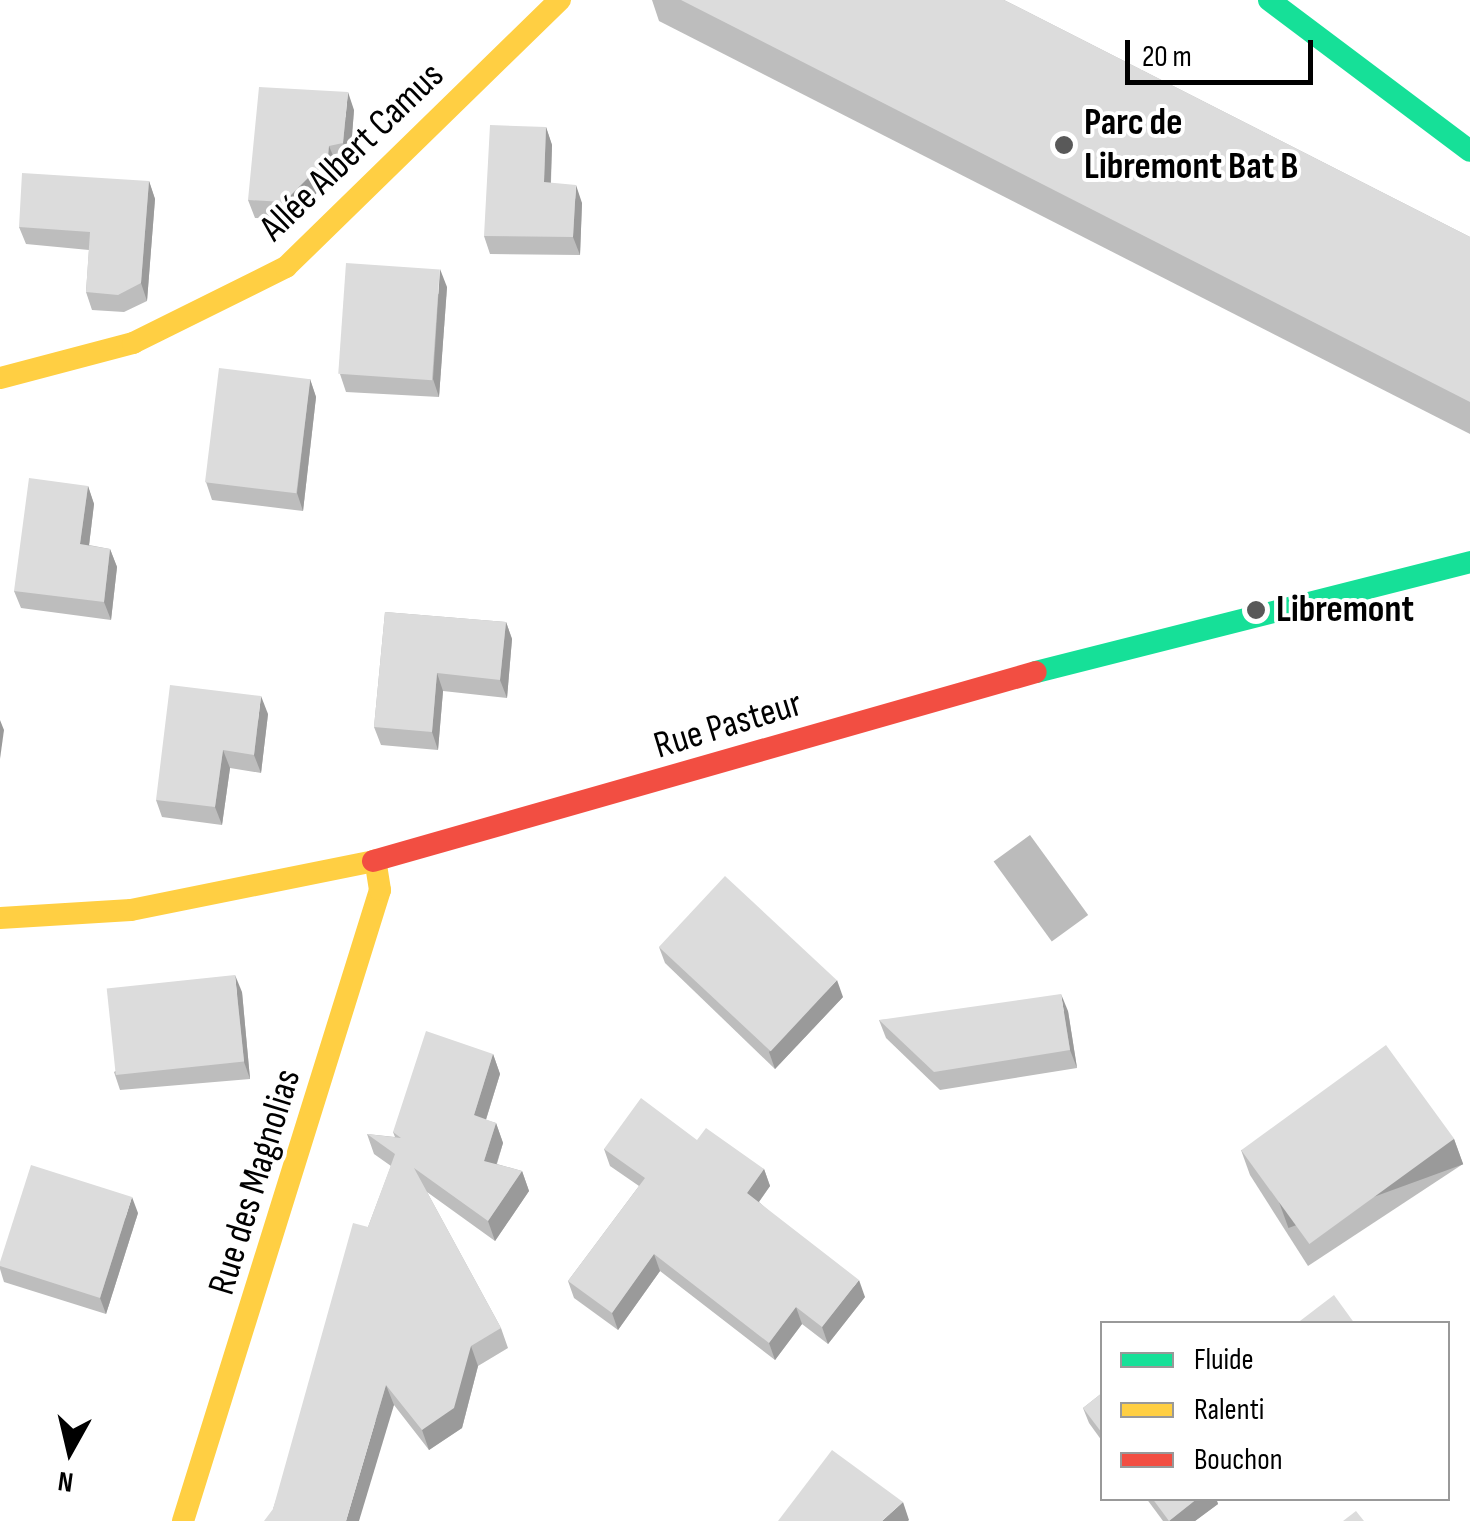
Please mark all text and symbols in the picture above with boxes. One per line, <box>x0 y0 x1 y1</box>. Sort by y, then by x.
scale bar <box>1130 20 1318 82</box>
text: 20 m <box>1142 39 1192 75</box>
street label: Allée Albert Camus <box>251 53 453 251</box>
place label: Parc de Libremont Bat B <box>1084 100 1298 190</box>
marker: Parc de Libremont Bat B <box>1053 134 1075 156</box>
place label: Libremont <box>1276 587 1414 633</box>
marker: Libremont <box>1245 599 1267 621</box>
street label: Rue Pasteur <box>649 681 807 769</box>
street label: Rue des Magnolias <box>199 1064 311 1300</box>
legend <box>1100 1321 1450 1501</box>
text: Fluide <box>1194 1342 1254 1378</box>
text: Ralenti <box>1194 1392 1264 1428</box>
north arrow <box>20 1401 120 1501</box>
text: Bouchon <box>1194 1442 1282 1478</box>
text: N <box>56 1464 75 1499</box>

